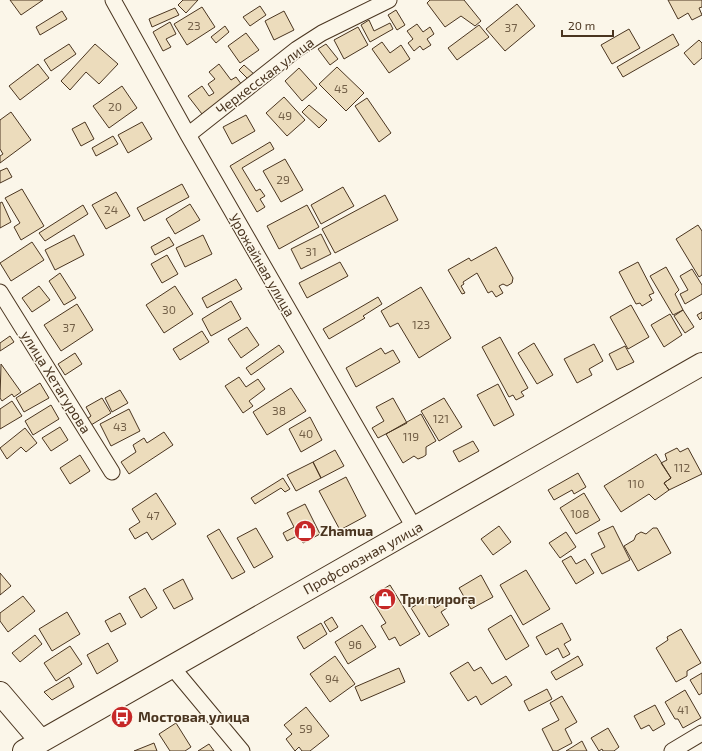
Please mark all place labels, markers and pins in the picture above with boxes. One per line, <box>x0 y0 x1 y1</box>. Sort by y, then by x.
shop icon: Zhamua <box>292 518 318 544</box>
place label: Zhamua <box>320 522 373 539</box>
shop icon: Три пирога <box>372 586 398 612</box>
place label: Три пирога <box>400 590 476 607</box>
bus stop icon: Мостовая улица <box>109 704 135 730</box>
place label: Мостовая улица <box>138 708 250 725</box>

